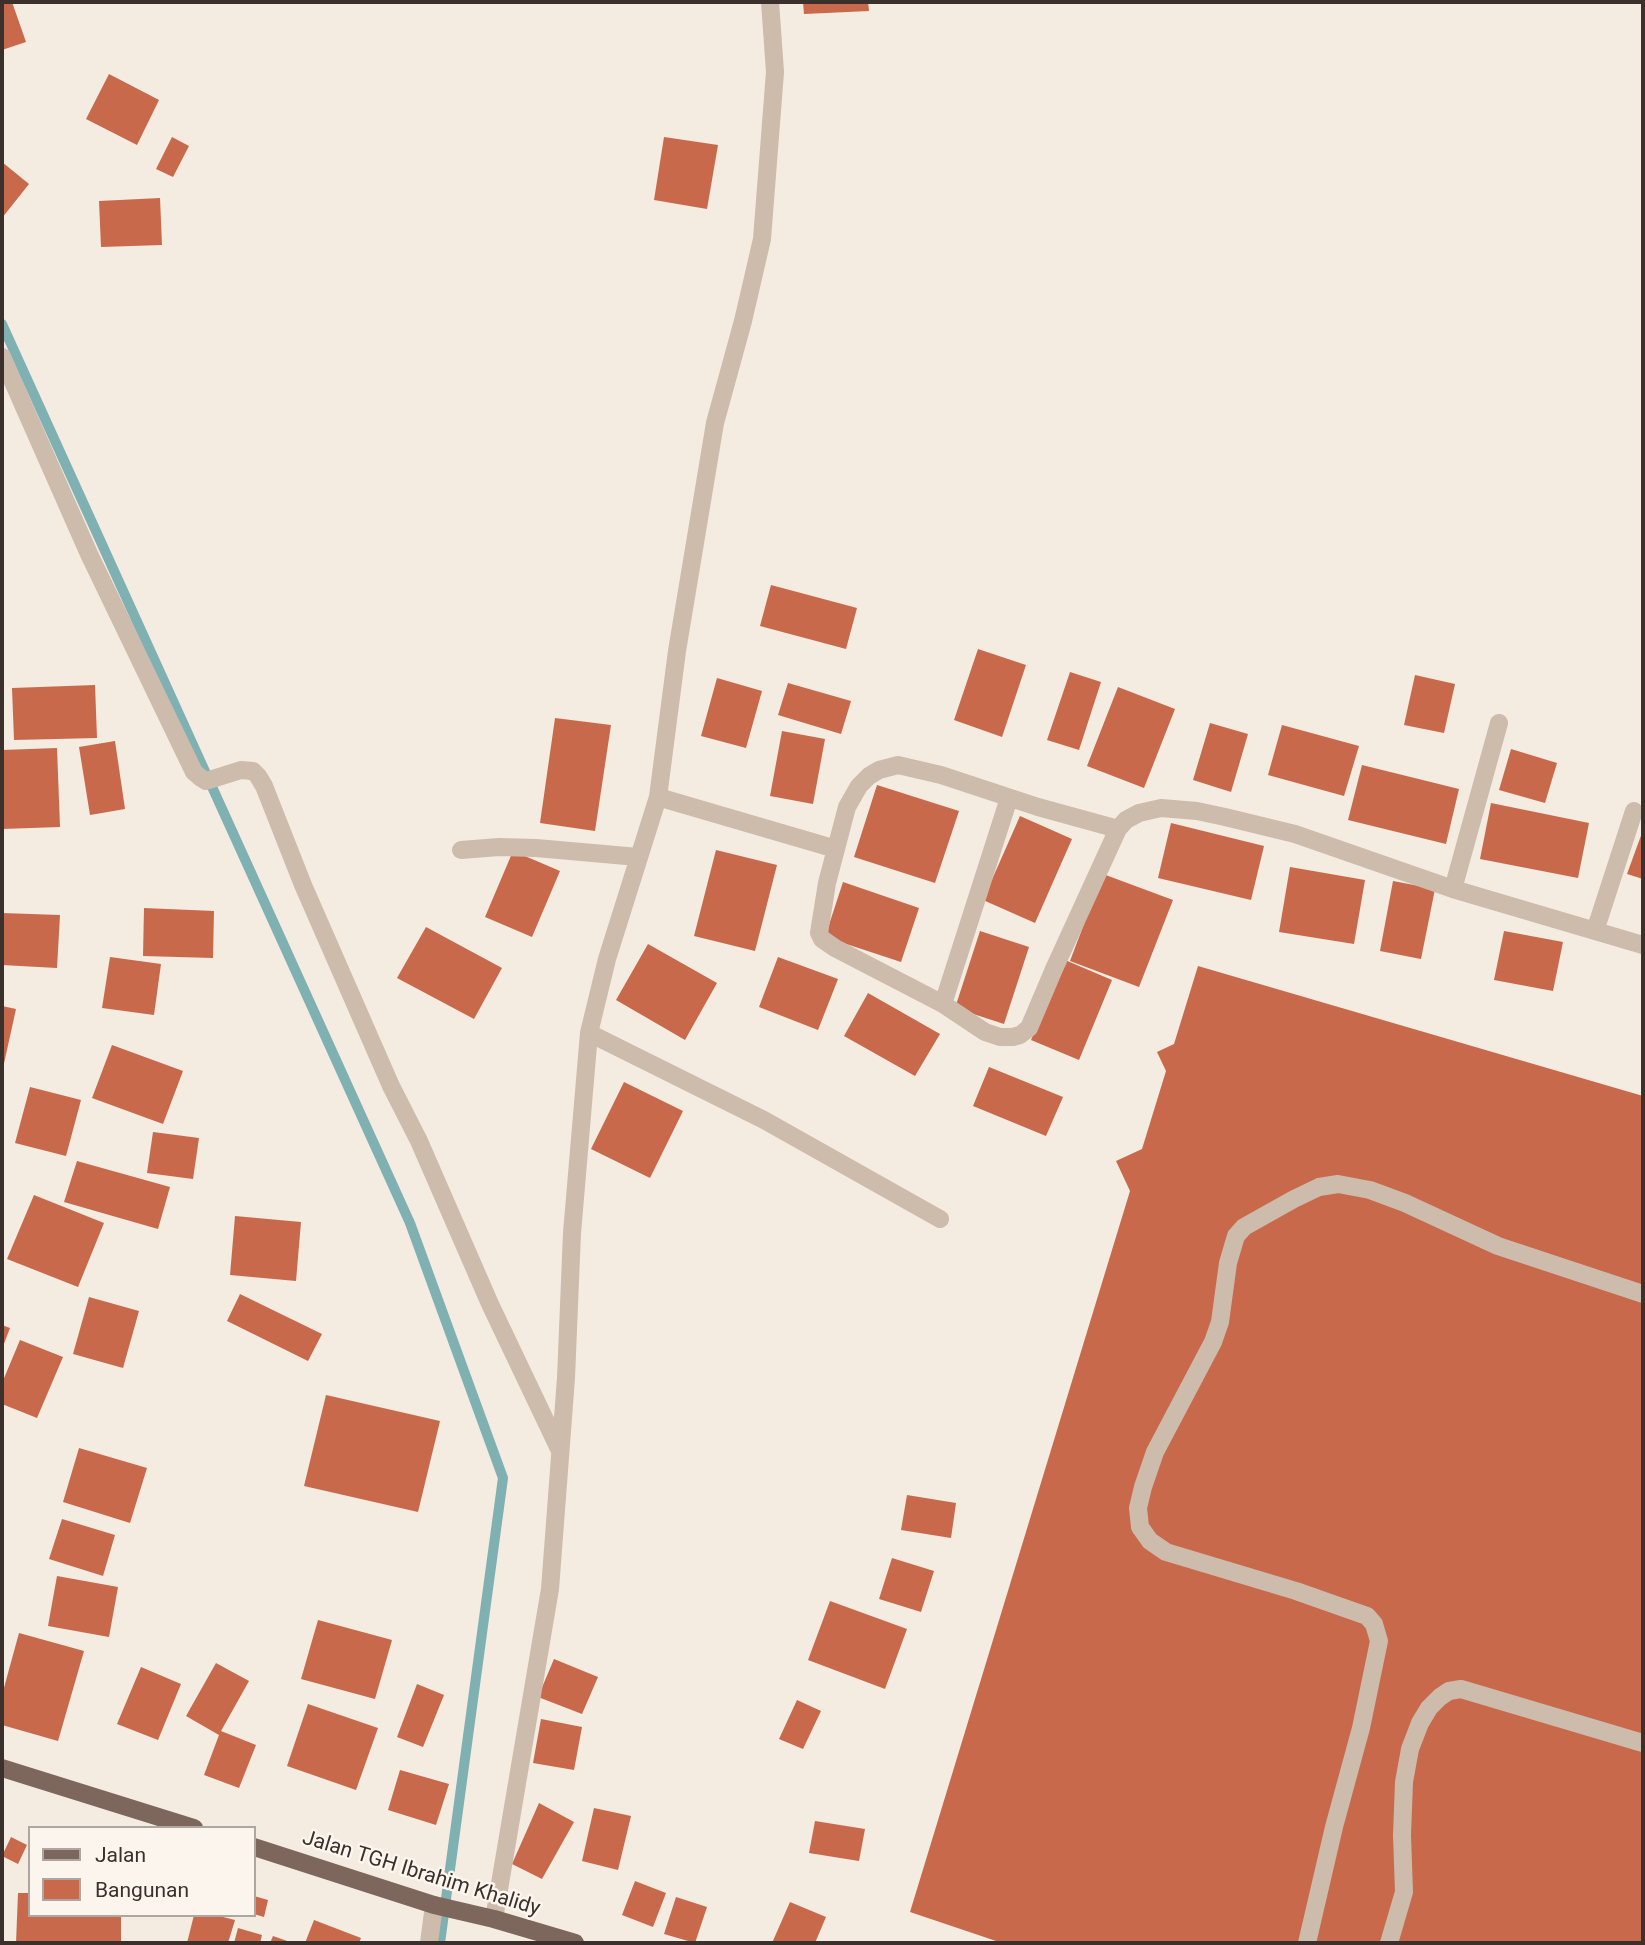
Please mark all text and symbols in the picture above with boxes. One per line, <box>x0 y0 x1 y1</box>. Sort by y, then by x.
legend <box>28 1826 256 1917</box>
street label: Jalan TGH Ibrahim Khalidy <box>299 1826 543 1922</box>
text: Jalan <box>95 1843 146 1867</box>
text: Bangunan <box>95 1878 189 1902</box>

